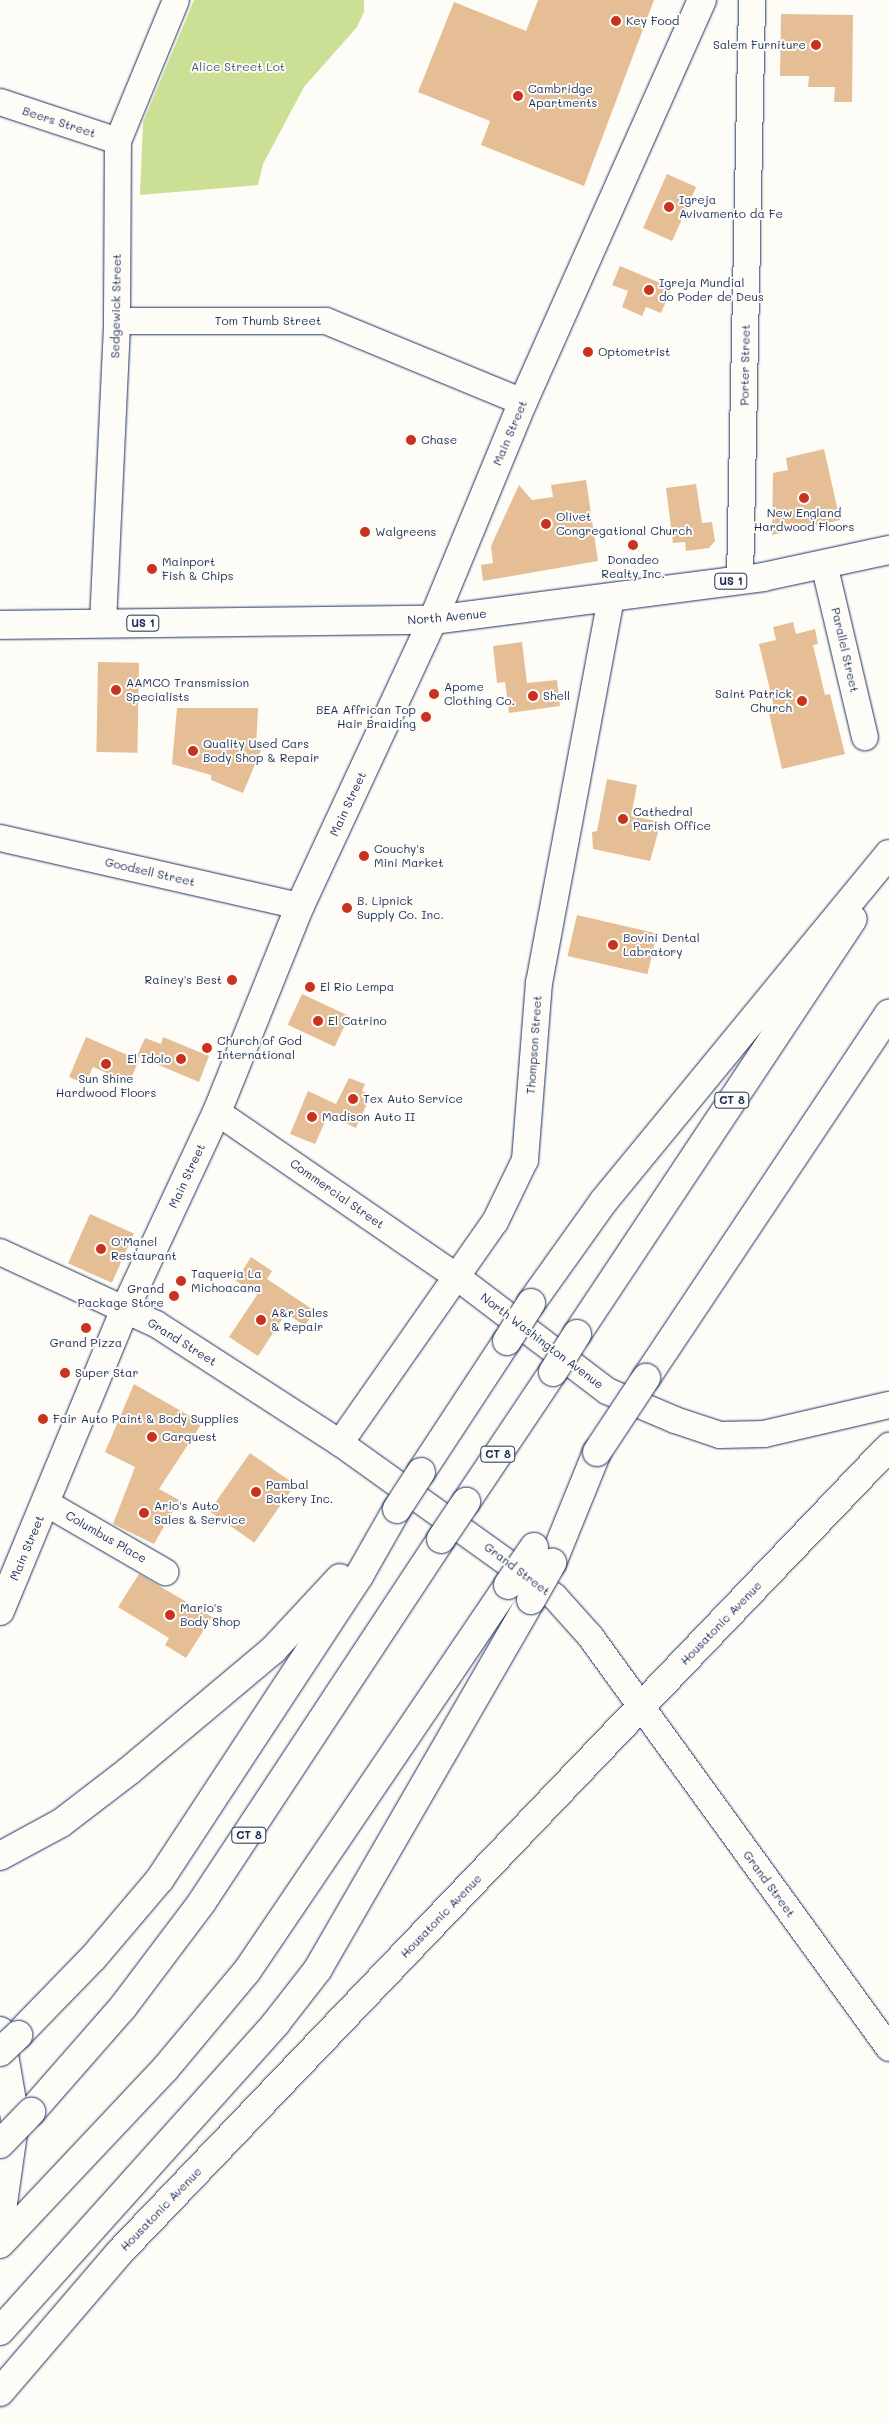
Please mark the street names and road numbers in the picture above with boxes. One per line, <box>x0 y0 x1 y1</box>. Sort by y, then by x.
street label: Beers Street <box>21 103 97 141</box>
street label: Sedgewick Street <box>108 254 124 358</box>
street label: Tom Thumb Street <box>215 314 321 328</box>
street label: Porter Street <box>737 324 753 406</box>
street label: Main Street <box>490 398 530 468</box>
road number: US 1 <box>714 572 748 590</box>
street label: North Avenue <box>407 606 487 628</box>
street label: Parallel Street <box>828 606 862 694</box>
road number: US 1 <box>126 614 160 632</box>
street label: Main Street <box>327 770 369 838</box>
street label: Goodsell Street <box>104 855 196 889</box>
street label: Thompson Street <box>523 995 545 1095</box>
road number: CT 8 <box>713 1092 751 1108</box>
street label: Main Street <box>166 1142 208 1210</box>
street label: Commercial Street <box>287 1156 387 1232</box>
street label: North Washington Avenue <box>478 1290 606 1392</box>
street label: Grand Street <box>145 1315 219 1369</box>
road number: CT 8 <box>479 1446 517 1462</box>
street label: Columbus Place <box>63 1508 149 1566</box>
street label: Main Street <box>7 1513 47 1583</box>
street label: Grand Street <box>481 1540 553 1598</box>
street label: Housatonic Avenue <box>677 1578 765 1668</box>
road number: CT 8 <box>230 1826 268 1844</box>
street label: Grand Street <box>740 1848 798 1920</box>
street label: Housatonic Avenue <box>397 1871 485 1961</box>
street label: Housatonic Avenue <box>117 2164 205 2254</box>

